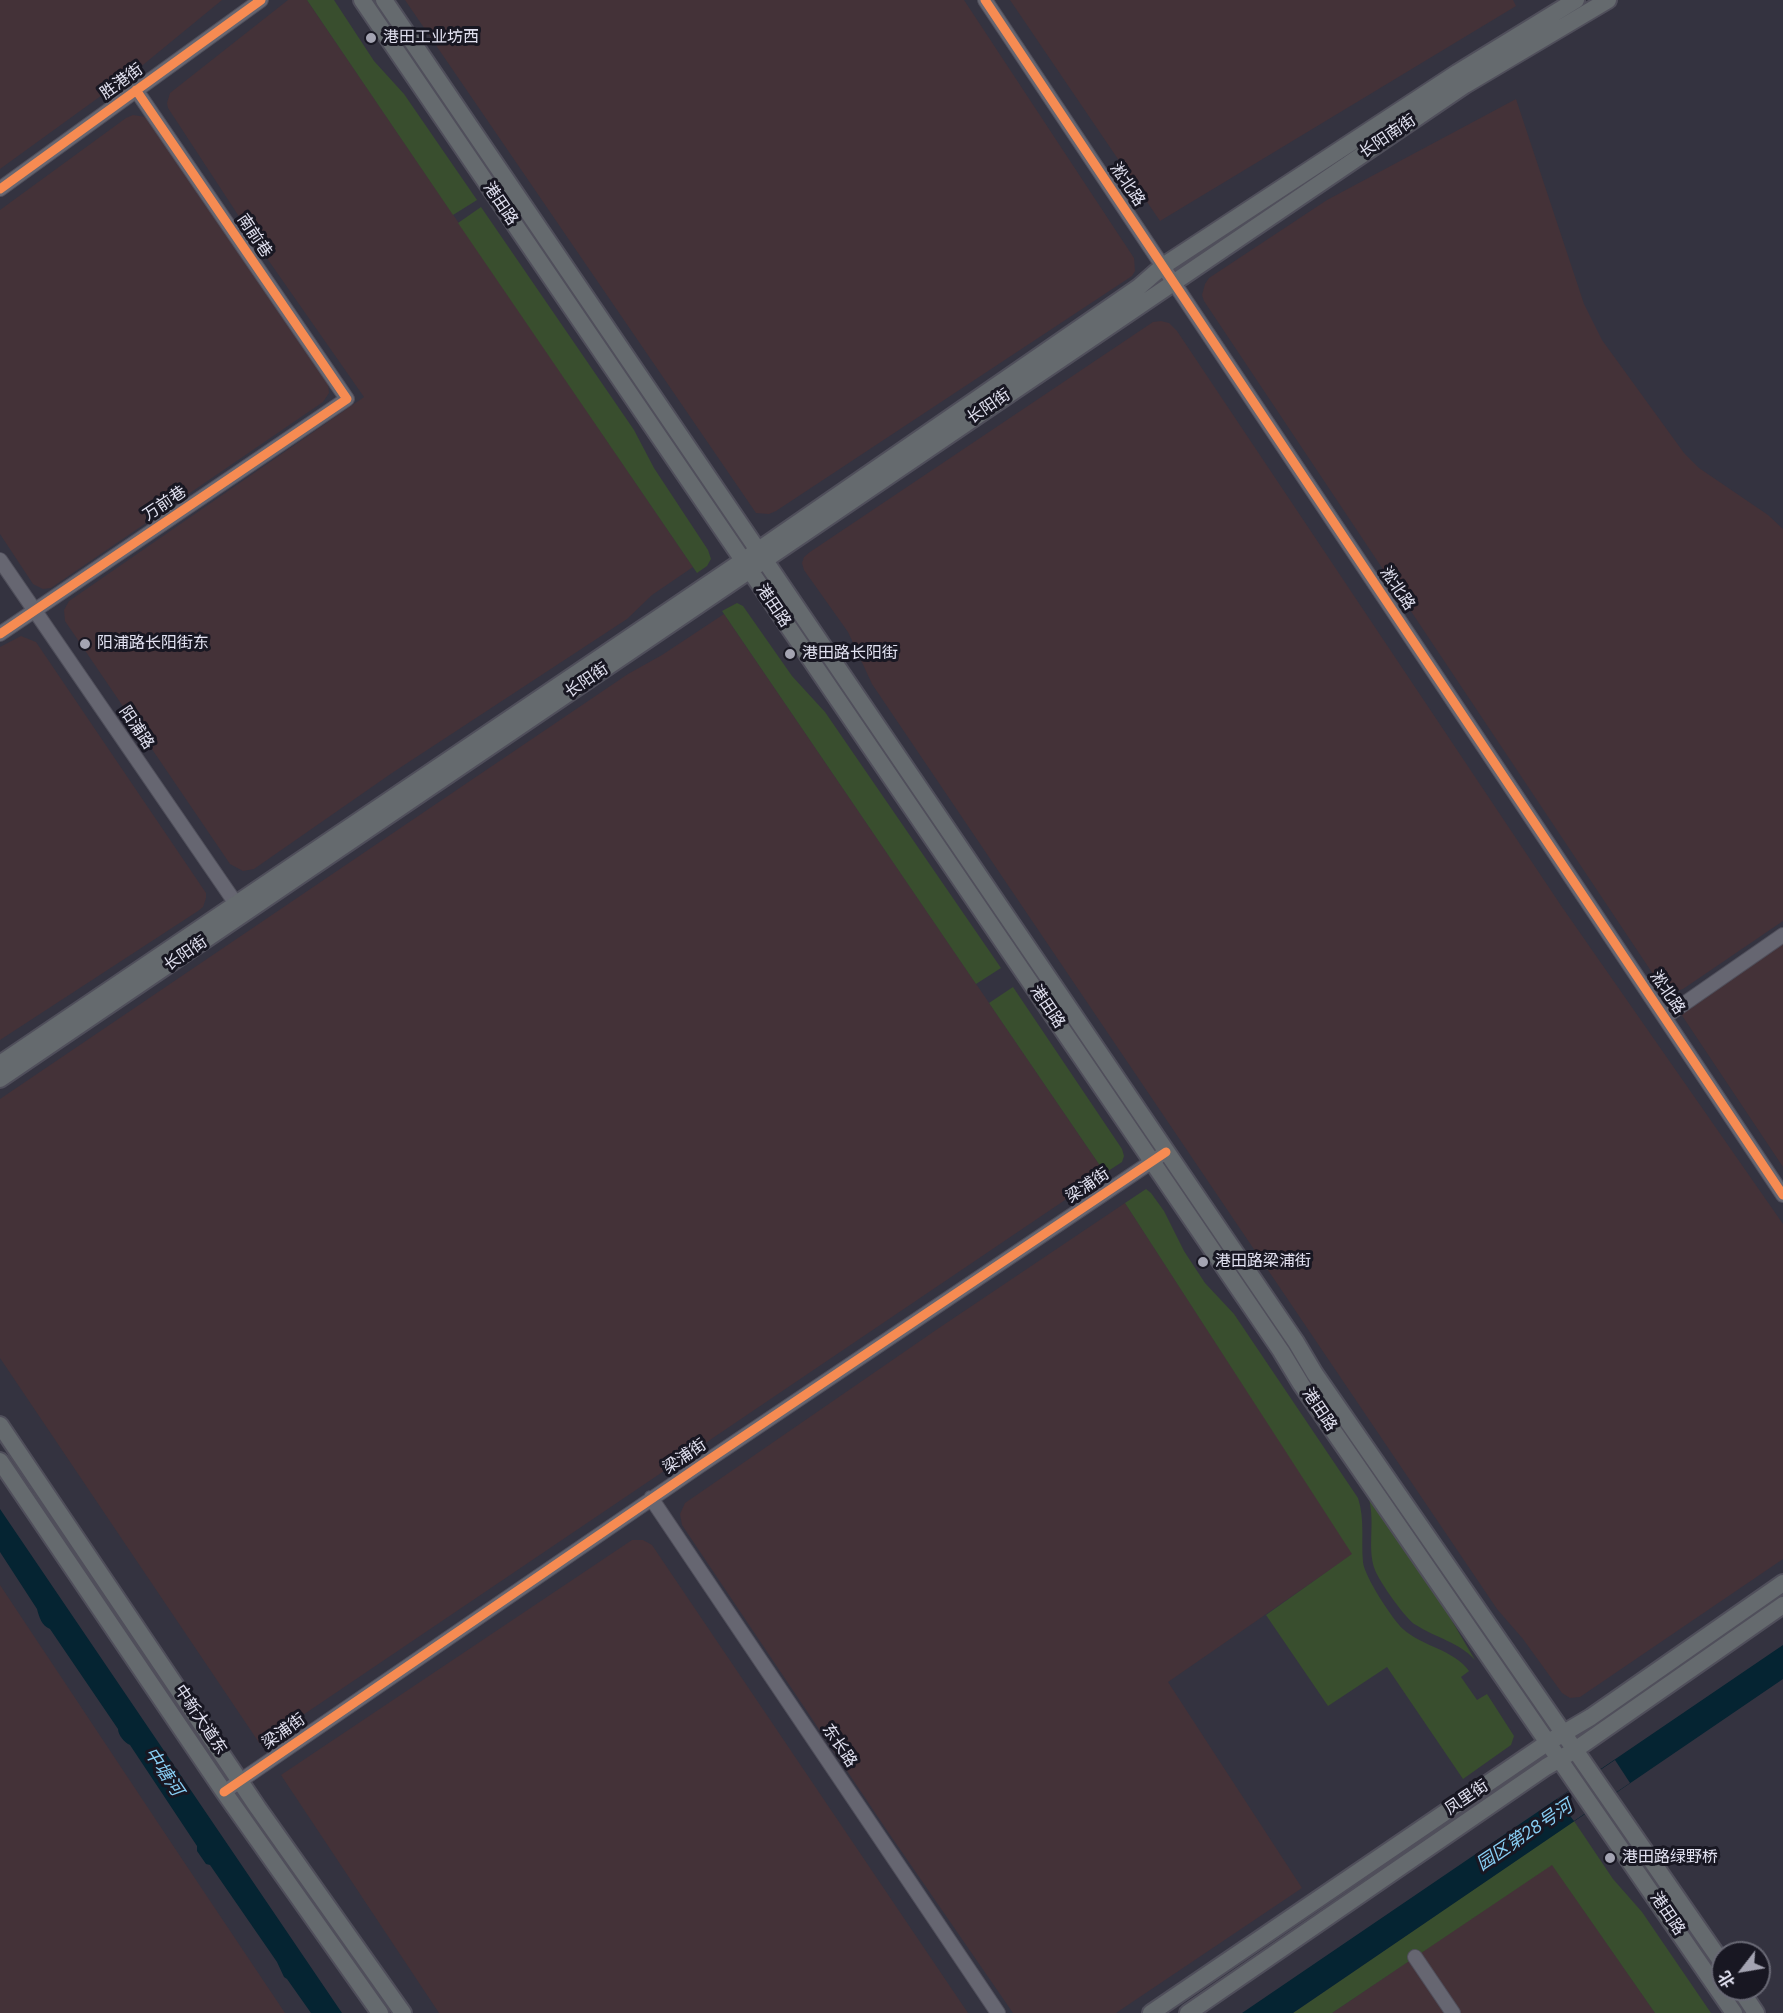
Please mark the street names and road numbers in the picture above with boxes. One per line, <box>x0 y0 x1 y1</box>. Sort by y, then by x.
street label: 胜港街 <box>97 60 147 104</box>
street label: 长阳南街 <box>1356 111 1420 163</box>
street label: 淞北路 <box>1106 160 1148 210</box>
street label: 港田路 <box>479 179 521 229</box>
street label: 南前巷 <box>233 211 275 261</box>
street label: 长阳街 <box>964 386 1014 428</box>
street label: 万前巷 <box>140 483 190 525</box>
street label: 淞北路 <box>1376 564 1418 614</box>
street label: 港田路 <box>752 581 794 631</box>
street label: 长阳街 <box>562 660 612 702</box>
street label: 阳浦路 <box>115 703 157 753</box>
street label: 长阳街 <box>161 933 211 975</box>
street label: 淞北路 <box>1646 968 1688 1018</box>
street label: 港田路 <box>1026 982 1068 1032</box>
street label: 梁浦街 <box>1063 1165 1113 1207</box>
street label: 港田路 <box>1298 1385 1340 1435</box>
street label: 梁浦街 <box>660 1436 710 1478</box>
street label: 中新大道东 <box>170 1681 230 1759</box>
street label: 梁浦街 <box>259 1710 309 1754</box>
street label: 东长路 <box>818 1721 860 1771</box>
street label: 凤里街 <box>1442 1777 1492 1819</box>
street label: 港田路 <box>1646 1889 1688 1939</box>

